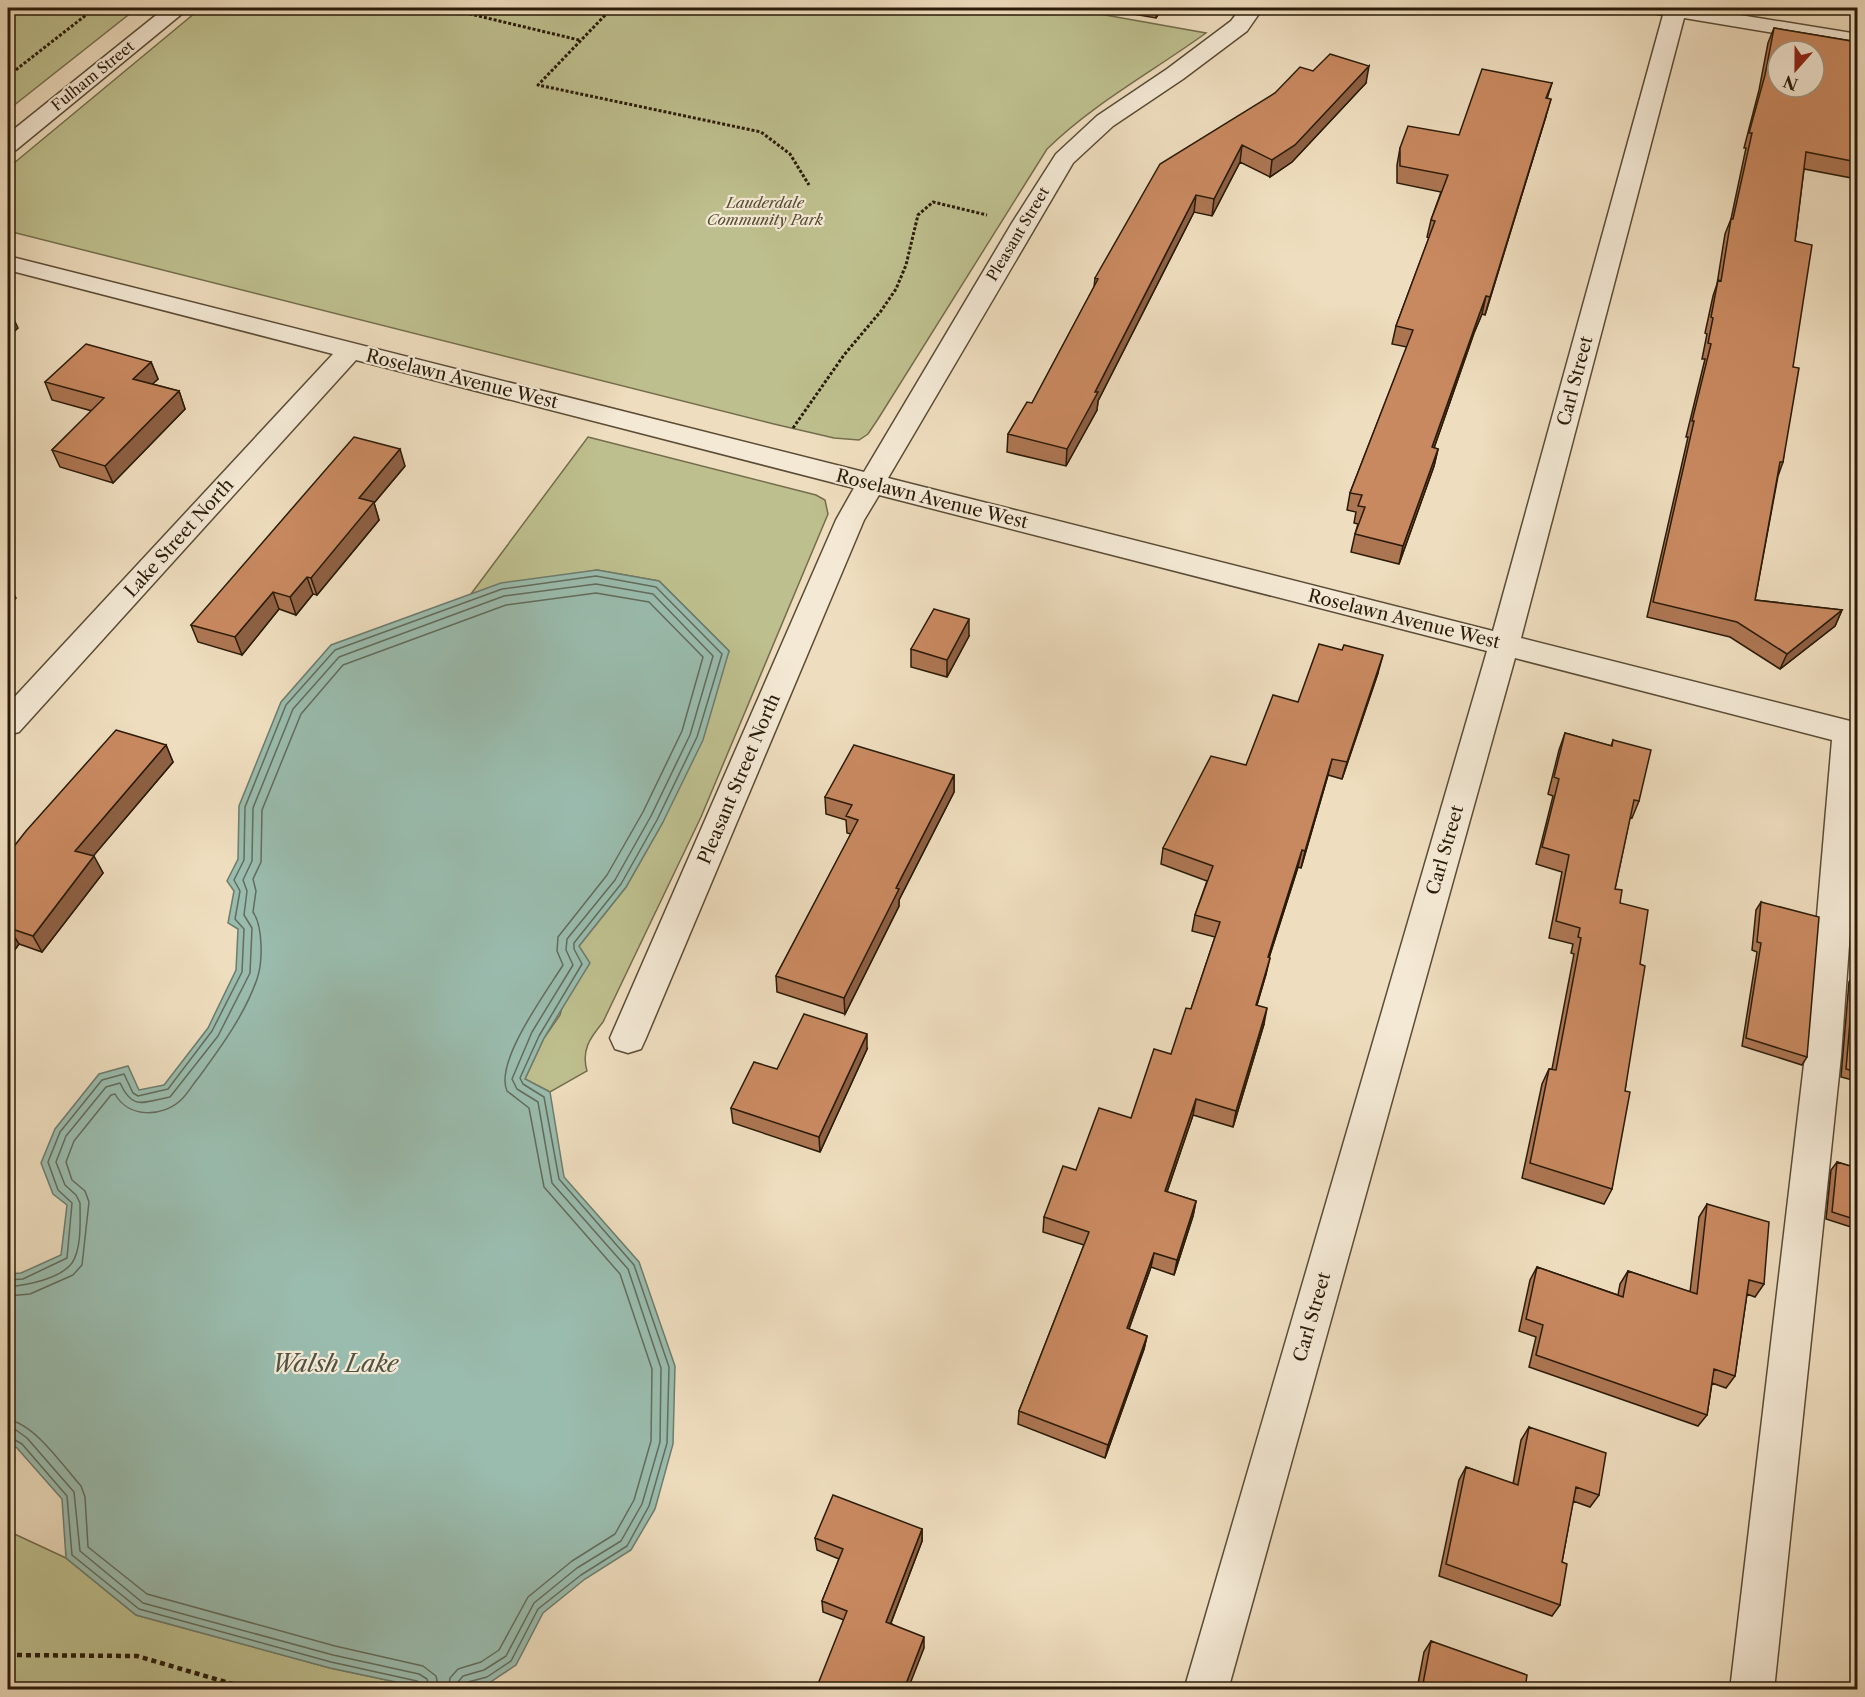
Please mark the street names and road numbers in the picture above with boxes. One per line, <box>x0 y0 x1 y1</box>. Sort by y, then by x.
street label: Fulham Street <box>47 36 139 115</box>
street label: Pleasant Street <box>982 183 1053 284</box>
street label: Carl Street <box>1552 333 1598 428</box>
street label: Roselawn Avenue West <box>364 344 561 414</box>
street label: Roselawn Avenue West <box>834 464 1031 534</box>
street label: Lake Street North <box>120 474 238 602</box>
street label: Roselawn Avenue West <box>1306 584 1503 654</box>
street label: Pleasant Street North <box>693 690 785 868</box>
street label: Carl Street <box>1422 802 1468 897</box>
street label: Carl Street <box>1289 1269 1335 1364</box>

